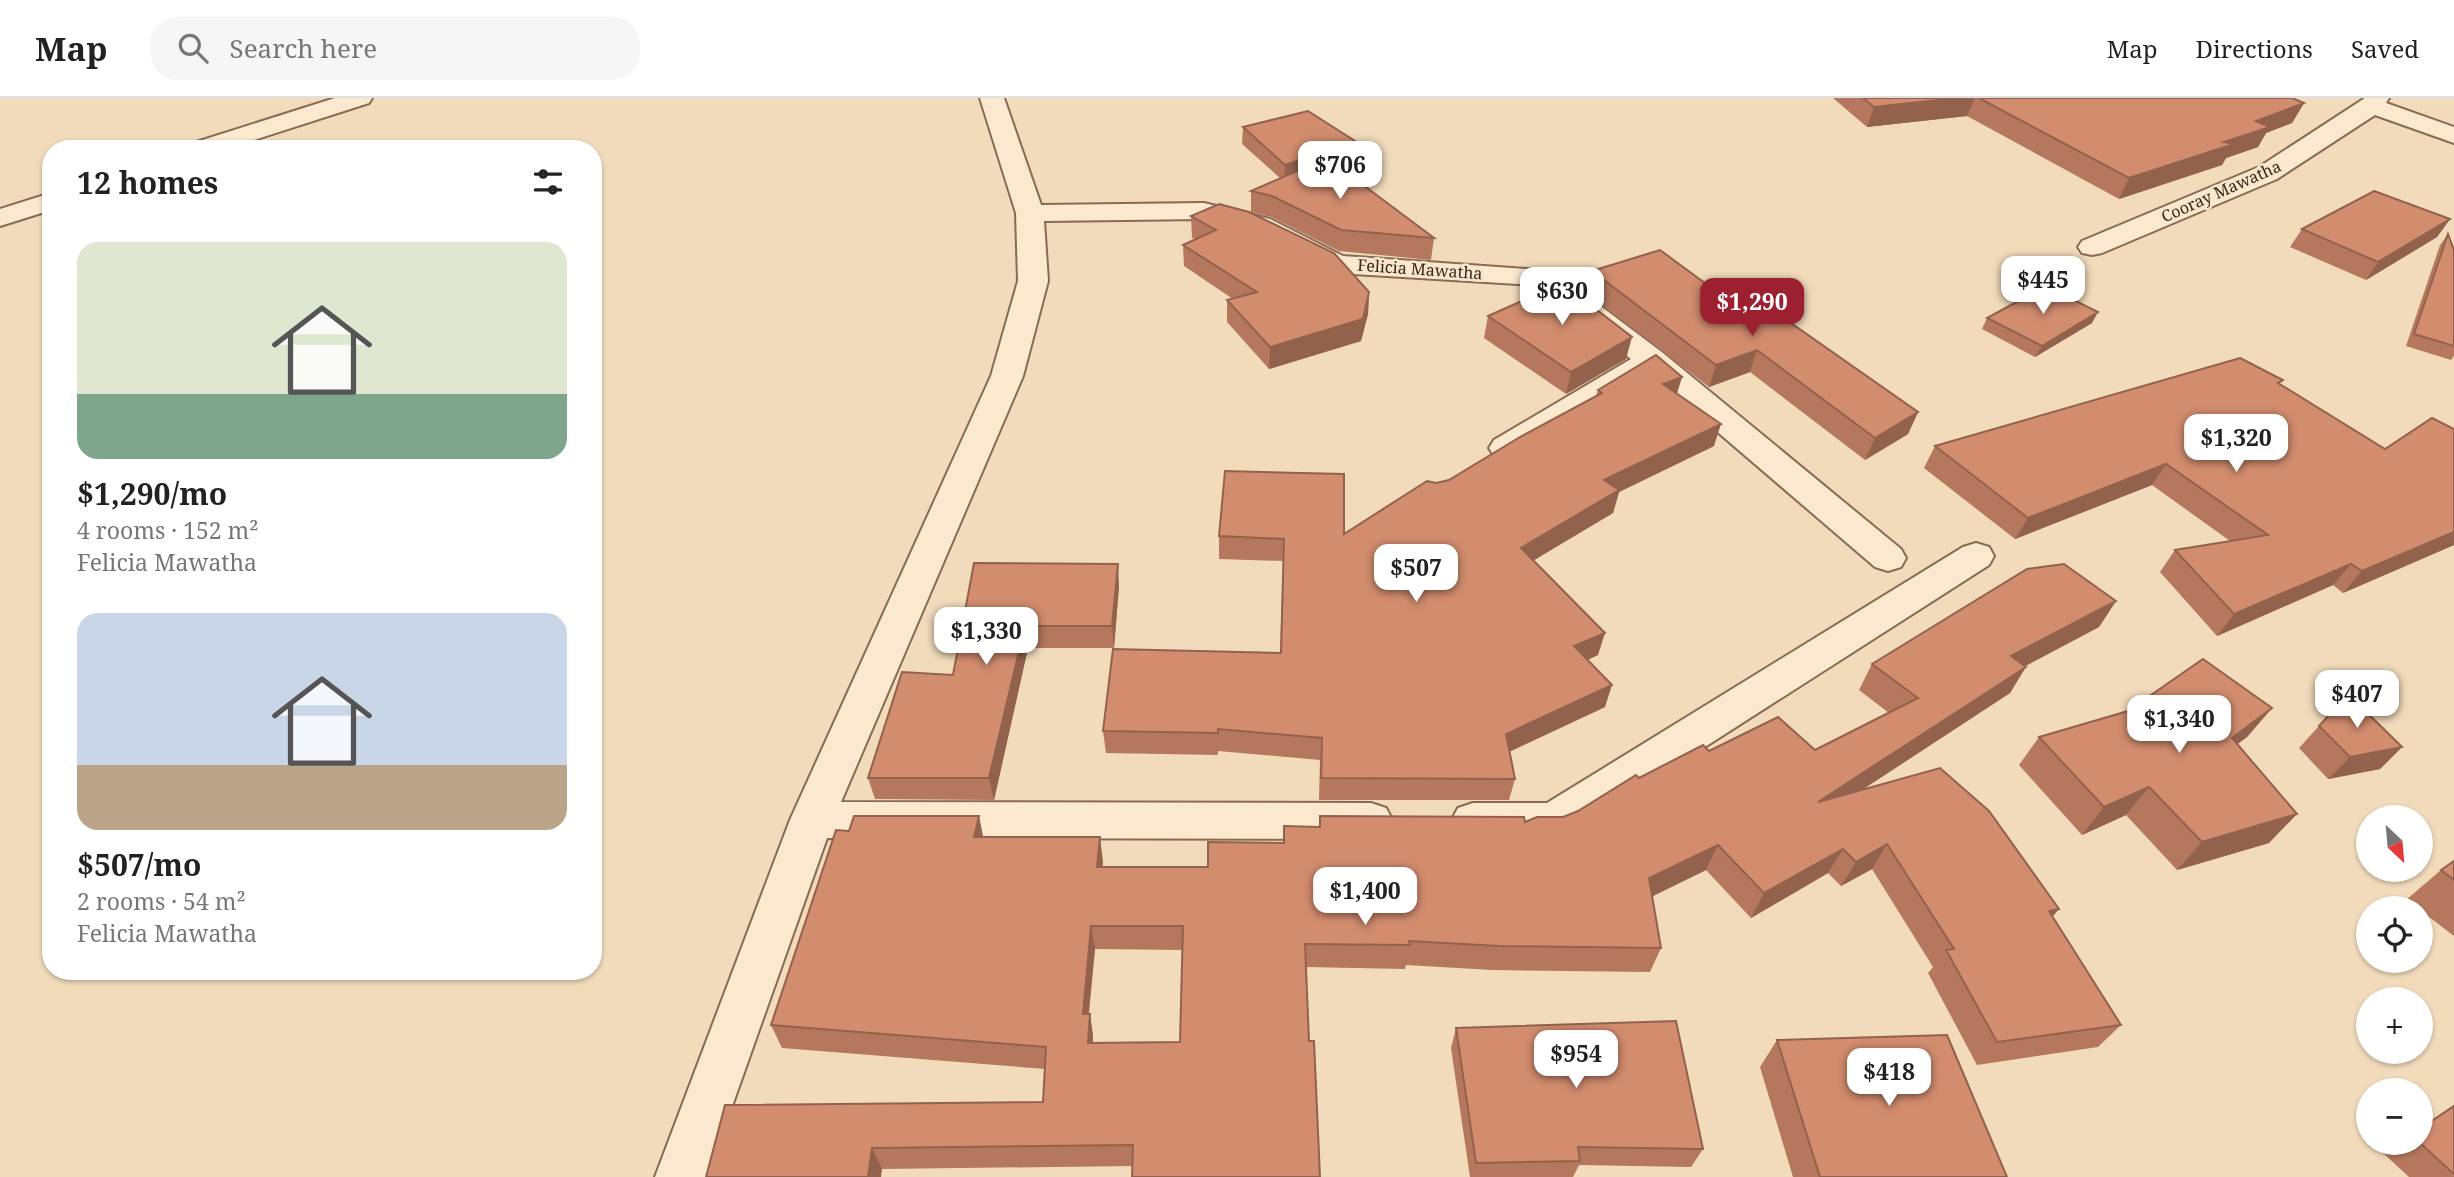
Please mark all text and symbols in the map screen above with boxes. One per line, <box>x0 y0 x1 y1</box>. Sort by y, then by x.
search box <box>150 17 640 80</box>
text: Map <box>35 26 108 71</box>
icon: search <box>174 29 212 67</box>
text: Search here <box>230 30 377 66</box>
text: Map <box>2107 32 2158 65</box>
text: Directions <box>2196 32 2313 65</box>
text: Saved <box>2351 32 2419 65</box>
pin: $706 <box>1299 141 1381 201</box>
text: $706 <box>1314 148 1366 180</box>
street label: Cooray Mawatha <box>2158 155 2284 227</box>
text: 12 homes <box>77 162 218 203</box>
icon: filters <box>529 163 567 201</box>
street label: Felicia Mawatha <box>1357 254 1483 284</box>
pin: $445 <box>2002 256 2084 316</box>
text: $445 <box>2017 263 2069 295</box>
pin: $630 <box>1521 268 1603 327</box>
text: $630 <box>1536 274 1588 306</box>
pin: $1,290 <box>1695 278 1809 338</box>
text: $1,290 <box>1716 285 1788 317</box>
icon: home <box>259 287 385 413</box>
pin: $1,320 <box>2179 414 2293 474</box>
text: $1,320 <box>2200 421 2272 453</box>
text: $1,290/mo <box>77 473 227 514</box>
text: 4 rooms · 152 m² <box>77 514 259 546</box>
pin: $507 <box>1375 545 1457 604</box>
text: Felicia Mawatha <box>77 546 257 578</box>
text: $507 <box>1390 551 1442 583</box>
pin: $1,330 <box>929 608 1043 667</box>
text: $1,330 <box>950 614 1022 646</box>
icon: home <box>259 658 385 784</box>
pin: $407 <box>2316 670 2398 730</box>
text: $407 <box>2331 677 2383 709</box>
pin: $1,340 <box>2122 696 2236 755</box>
text: $1,340 <box>2143 702 2215 734</box>
north arrow <box>2356 805 2432 882</box>
map controls <box>2356 805 2433 1155</box>
text: $507/mo <box>77 844 201 885</box>
pin: $1,400 <box>1308 868 1422 927</box>
text: $1,400 <box>1329 874 1401 906</box>
text: 2 rooms · 54 m² <box>77 885 246 917</box>
button: locate <box>2356 896 2433 973</box>
text: Felicia Mawatha <box>77 917 257 949</box>
button: + <box>2356 987 2433 1064</box>
pin: $954 <box>1535 1030 1617 1090</box>
text: $954 <box>1550 1037 1602 1069</box>
pin: $418 <box>1848 1048 1930 1108</box>
text: $418 <box>1863 1055 1915 1087</box>
button: − <box>2356 1078 2433 1155</box>

